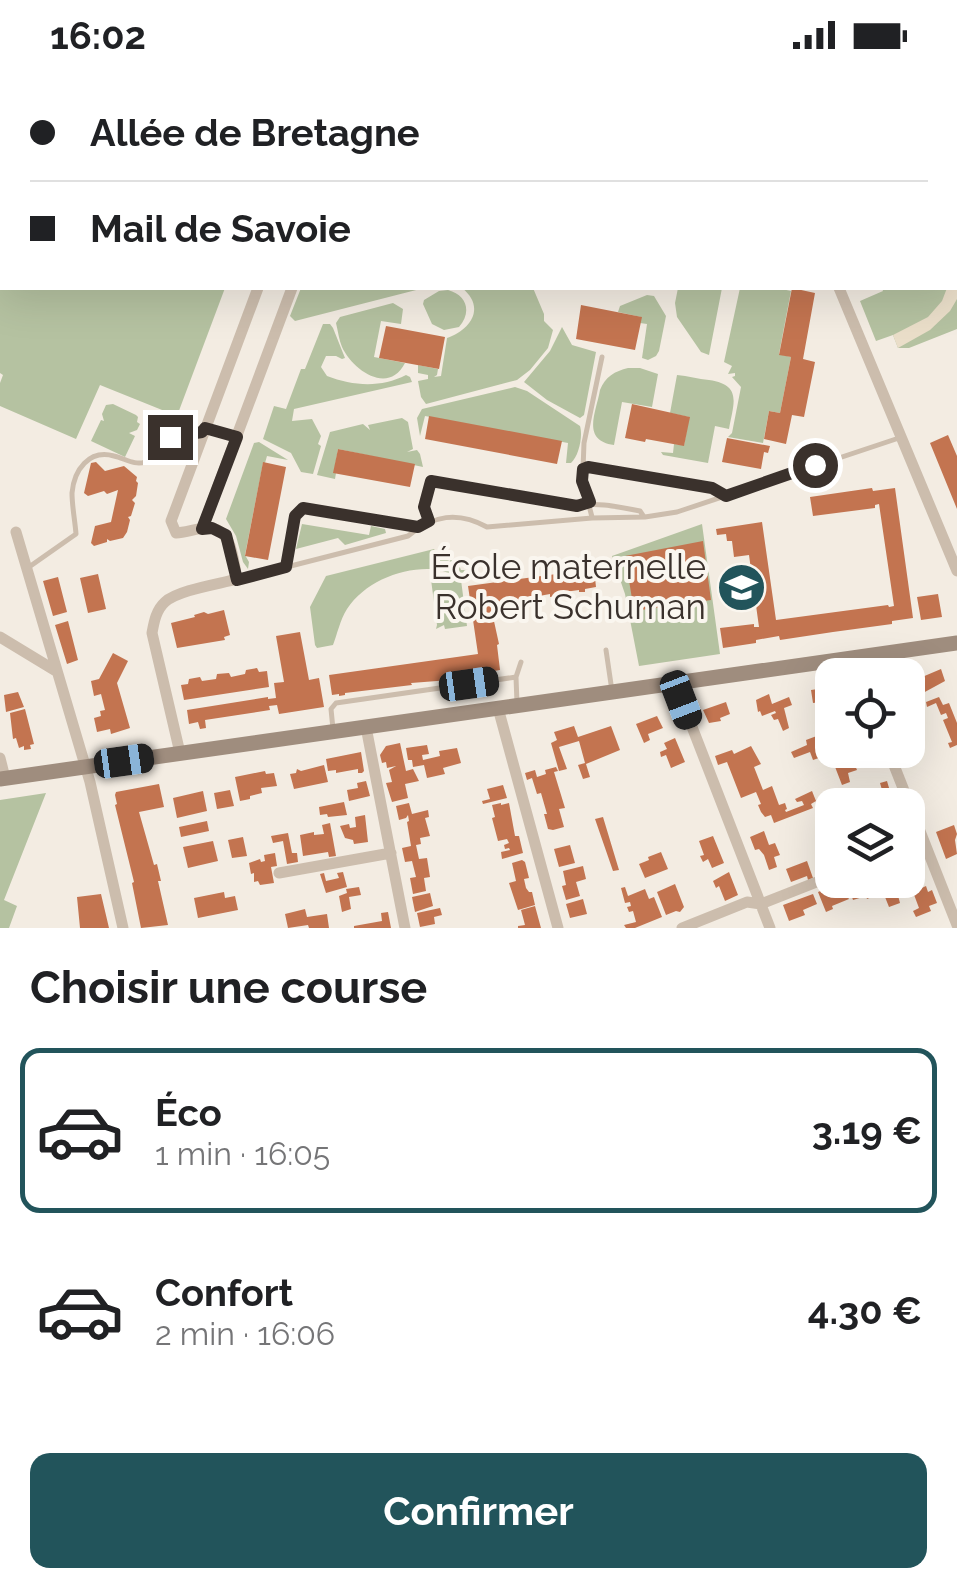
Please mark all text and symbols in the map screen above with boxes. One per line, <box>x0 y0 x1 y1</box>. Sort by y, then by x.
text: 16:02 <box>50 13 146 58</box>
text: Allée de Bretagne <box>90 110 420 155</box>
text: Mail de Savoie <box>90 206 351 251</box>
route end <box>148 415 193 460</box>
route start <box>793 443 838 488</box>
place label: École maternelle Robert Schuman <box>430 546 706 627</box>
school or university icon: École maternelle Robert Schuman <box>715 561 767 613</box>
map controls <box>815 658 925 898</box>
button: locate <box>815 658 925 768</box>
car <box>437 665 501 703</box>
car <box>656 667 706 733</box>
car <box>92 742 156 780</box>
button: layers <box>815 788 925 898</box>
text: Choisir une course <box>30 961 427 1014</box>
icon: car <box>35 1086 125 1176</box>
text: Éco <box>155 1090 222 1135</box>
text: 3.19 € <box>812 1108 922 1153</box>
text: 1 min · 16:05 <box>155 1135 330 1172</box>
icon: car <box>35 1266 125 1356</box>
text: Confort <box>155 1270 293 1315</box>
text: 4.30 € <box>808 1288 922 1333</box>
text: 2 min · 16:06 <box>155 1315 335 1352</box>
button: Confirmer <box>30 1453 927 1568</box>

